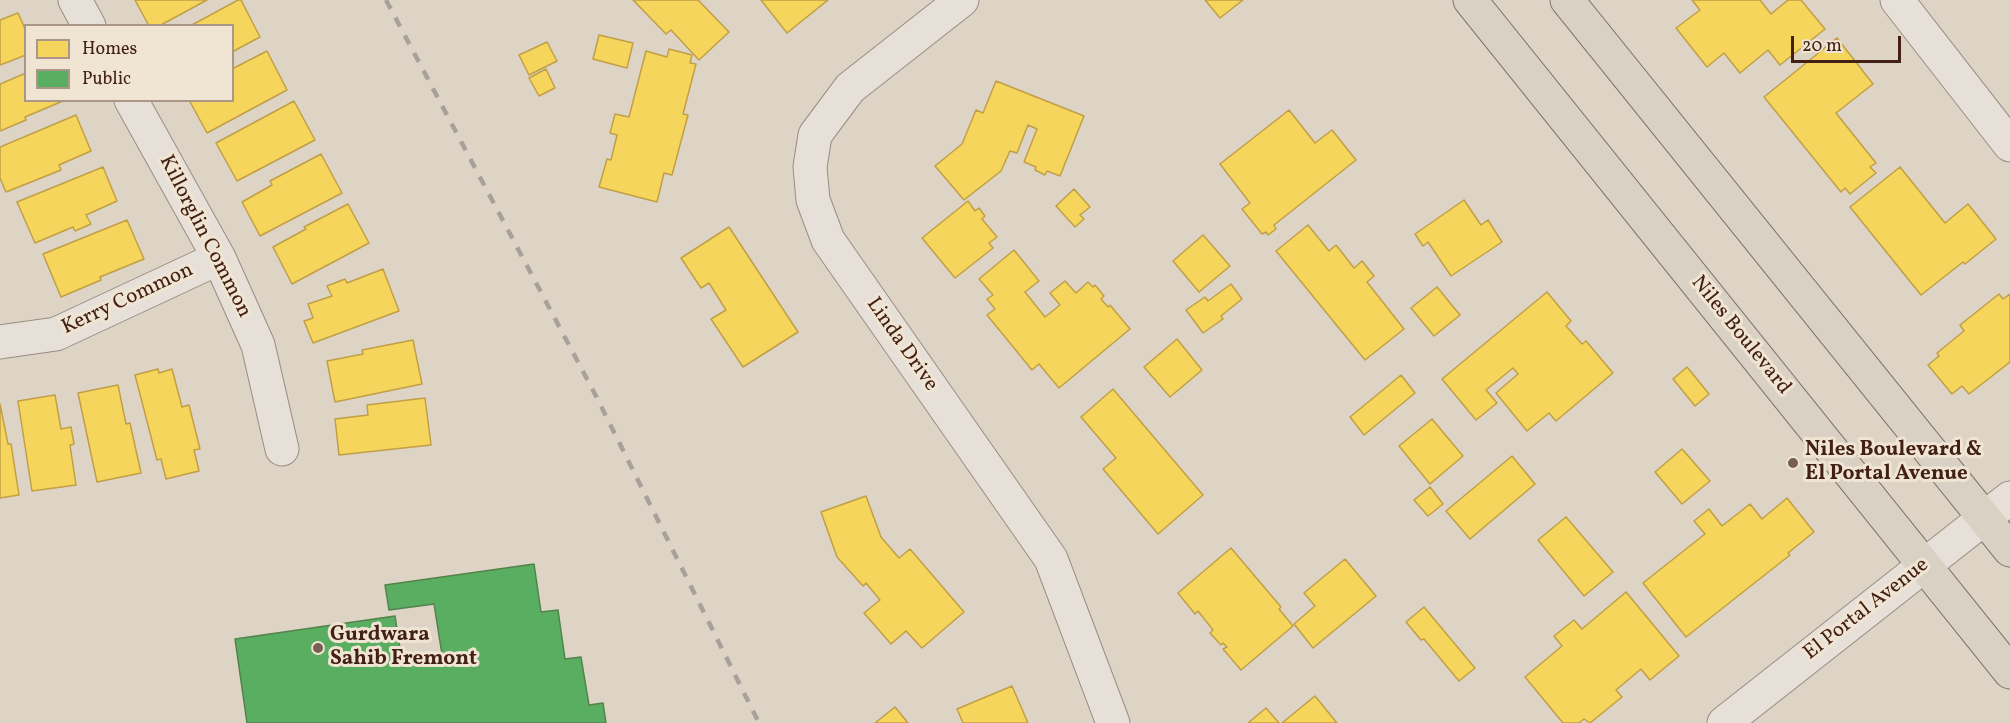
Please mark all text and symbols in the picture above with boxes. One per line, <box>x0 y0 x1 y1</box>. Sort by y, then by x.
legend <box>24 24 234 102</box>
scale bar <box>1794 24 1904 62</box>
text: 20 m <box>1802 34 1842 59</box>
text: Homes <box>82 37 137 62</box>
text: Public <box>82 67 131 92</box>
street label: Killorglin Common <box>152 152 256 322</box>
street label: Kerry Common <box>58 259 198 341</box>
street label: Niles Boulevard <box>1684 271 1796 401</box>
street label: Linda Drive <box>860 293 942 397</box>
place label: Niles Boulevard & El Portal Avenue <box>1805 438 1982 488</box>
marker: Niles Boulevard & El Portal Avenue <box>1786 456 1800 470</box>
street label: El Portal Avenue <box>1799 553 1935 667</box>
place label: Gurdwara Sahib Fremont <box>330 623 477 673</box>
marker: Gurdwara Sahib Fremont <box>311 641 325 655</box>

